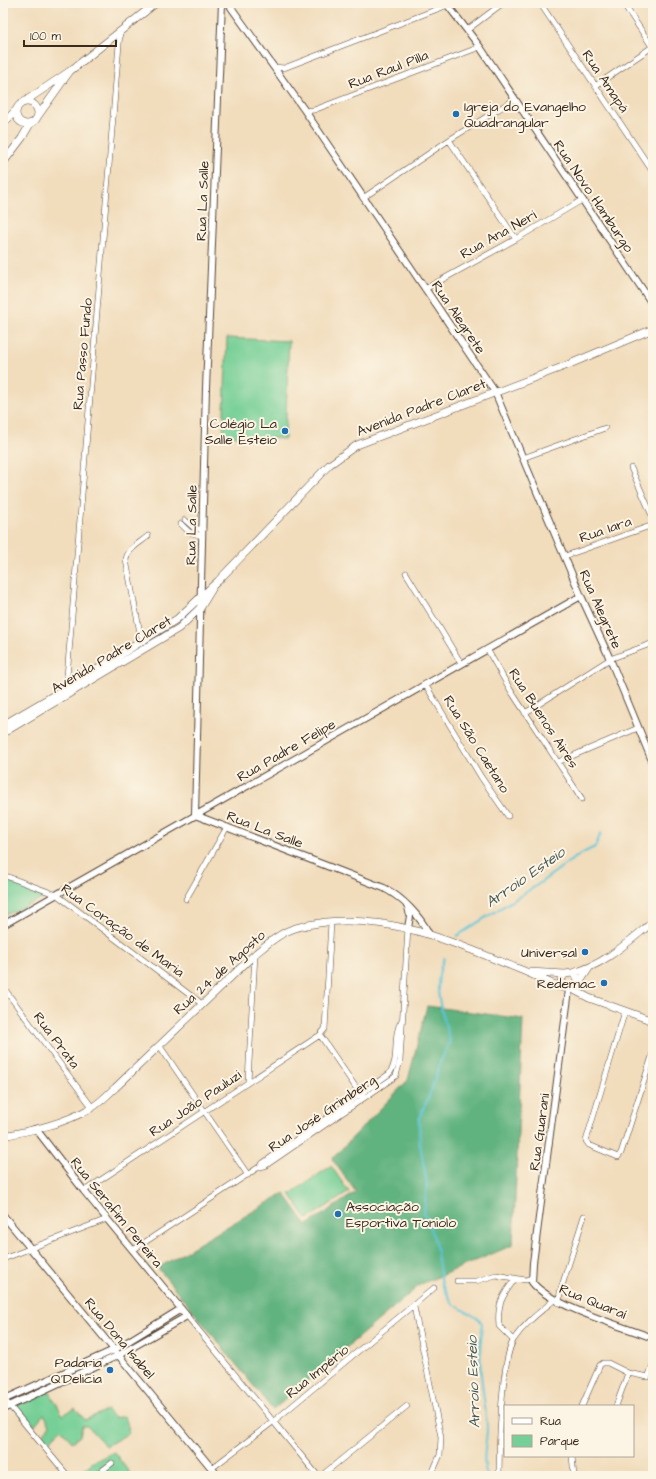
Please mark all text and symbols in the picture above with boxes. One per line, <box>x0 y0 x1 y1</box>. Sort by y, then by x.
scale bar <box>24 22 116 48</box>
text: 100 m <box>30 28 61 45</box>
street label: Rua Raul Pilla <box>345 45 431 94</box>
street label: Rua Amapá <box>577 46 634 117</box>
place label: Igreja do Evangelho Quadrangular <box>464 97 586 133</box>
marker: Igreja do Evangelho Quadrangular <box>451 109 461 119</box>
street label: Rua Novo Hamburgo <box>548 136 638 257</box>
street label: Rua La Salle <box>192 160 214 242</box>
street label: Rua Ana Neri <box>457 206 540 264</box>
street label: Rua Alegrete <box>426 277 490 358</box>
street label: Rua Passo Fundo <box>68 297 98 411</box>
street label: Avenida Padre Claret <box>354 374 489 442</box>
place label: Colégio La Salle Esteio <box>205 414 277 450</box>
marker: Colégio La Salle Esteio <box>280 426 290 436</box>
street label: Rua La Salle <box>181 484 203 565</box>
street label: Rua Iara <box>577 512 634 548</box>
street label: Rua Alegrete <box>574 567 627 652</box>
street label: Avenida Padre Claret <box>48 611 176 699</box>
street label: Rua Buenos Aires <box>503 665 583 772</box>
street label: Rua São Caetano <box>438 692 514 797</box>
street label: Rua Padre Felipe <box>233 714 340 787</box>
street label: Rua La Salle <box>224 806 306 854</box>
water label: Arroio Esteio <box>481 841 571 913</box>
street label: Rua Coração de Maria <box>57 879 188 982</box>
street label: Rua 24 de Agosto <box>169 926 270 1020</box>
place label: Universal <box>521 943 577 963</box>
marker: Universal <box>580 947 590 957</box>
place label: Redemac <box>537 974 596 994</box>
marker: Redemac <box>599 978 609 988</box>
street label: Rua Prata <box>28 1008 84 1073</box>
street label: Rua João Pauluzi <box>146 1066 246 1142</box>
street label: Rua José Grimberg <box>265 1070 380 1157</box>
street label: Rua Guarani <box>525 1092 555 1172</box>
street label: Rua Serafim Pereira <box>65 1153 167 1272</box>
place label: Associação Esportiva Toniolo <box>346 1197 456 1233</box>
marker: Associação Esportiva Toniolo <box>333 1209 343 1219</box>
street label: Rua Quaraí <box>556 1279 630 1325</box>
street label: Rua Dona Isabel <box>79 1294 159 1384</box>
water label: Arroio Esteio <box>461 1334 486 1429</box>
street label: Rua Império <box>282 1340 354 1403</box>
place label: Padaria Q'Delicia <box>51 1353 102 1389</box>
marker: Padaria Q'Delicia <box>105 1365 115 1375</box>
legend <box>504 1405 634 1457</box>
text: Rua <box>540 1413 561 1430</box>
text: Parque <box>540 1433 580 1450</box>

